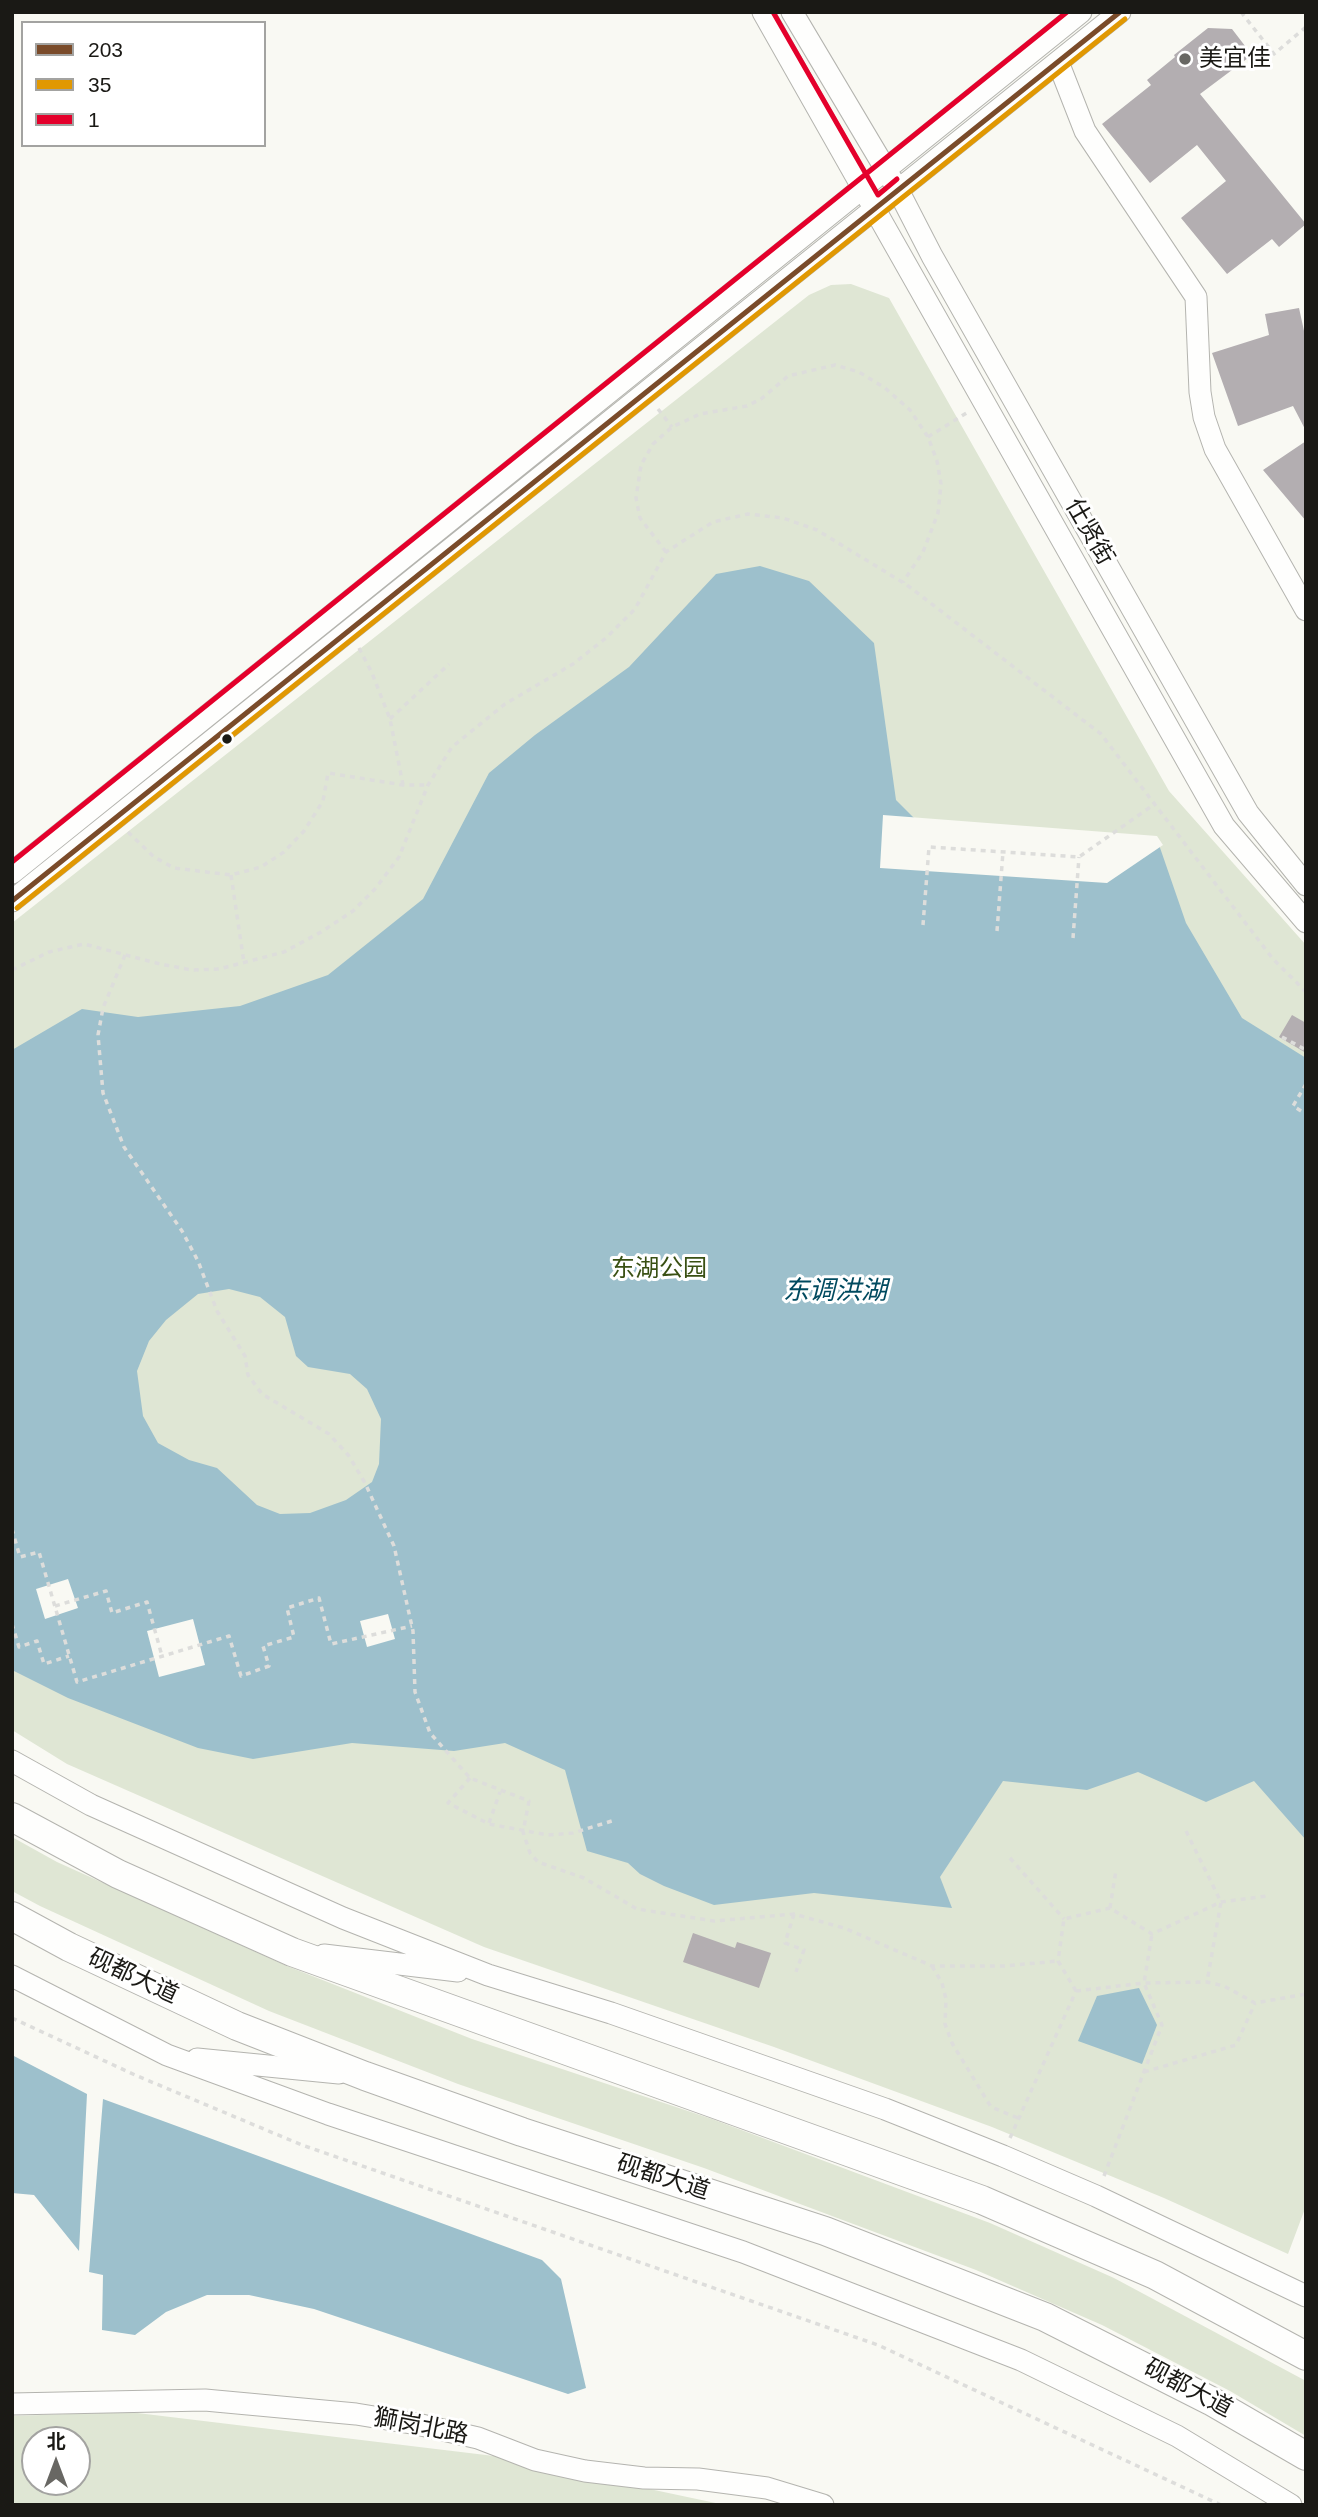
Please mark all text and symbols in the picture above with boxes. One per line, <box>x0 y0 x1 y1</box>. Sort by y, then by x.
legend <box>21 21 266 147</box>
text: 203 <box>88 38 123 61</box>
place label: 美宜佳 <box>1199 45 1271 73</box>
marker: 美宜佳 <box>1177 51 1193 67</box>
text: 35 <box>88 73 111 96</box>
text: 1 <box>88 108 100 131</box>
street label: 仕贤街 <box>1059 494 1119 570</box>
unlabelled marker <box>220 732 234 746</box>
park label: 东湖公园 <box>611 1255 707 1283</box>
water label: 东调洪湖 <box>783 1276 887 1308</box>
street label: 砚都大道 <box>83 1944 183 2010</box>
street label: 砚都大道 <box>613 2149 713 2207</box>
street label: 砚都大道 <box>1139 2354 1237 2424</box>
street label: 獅岗北路 <box>371 2404 471 2450</box>
north arrow <box>21 2426 91 2496</box>
text: 北 <box>46 2431 66 2452</box>

